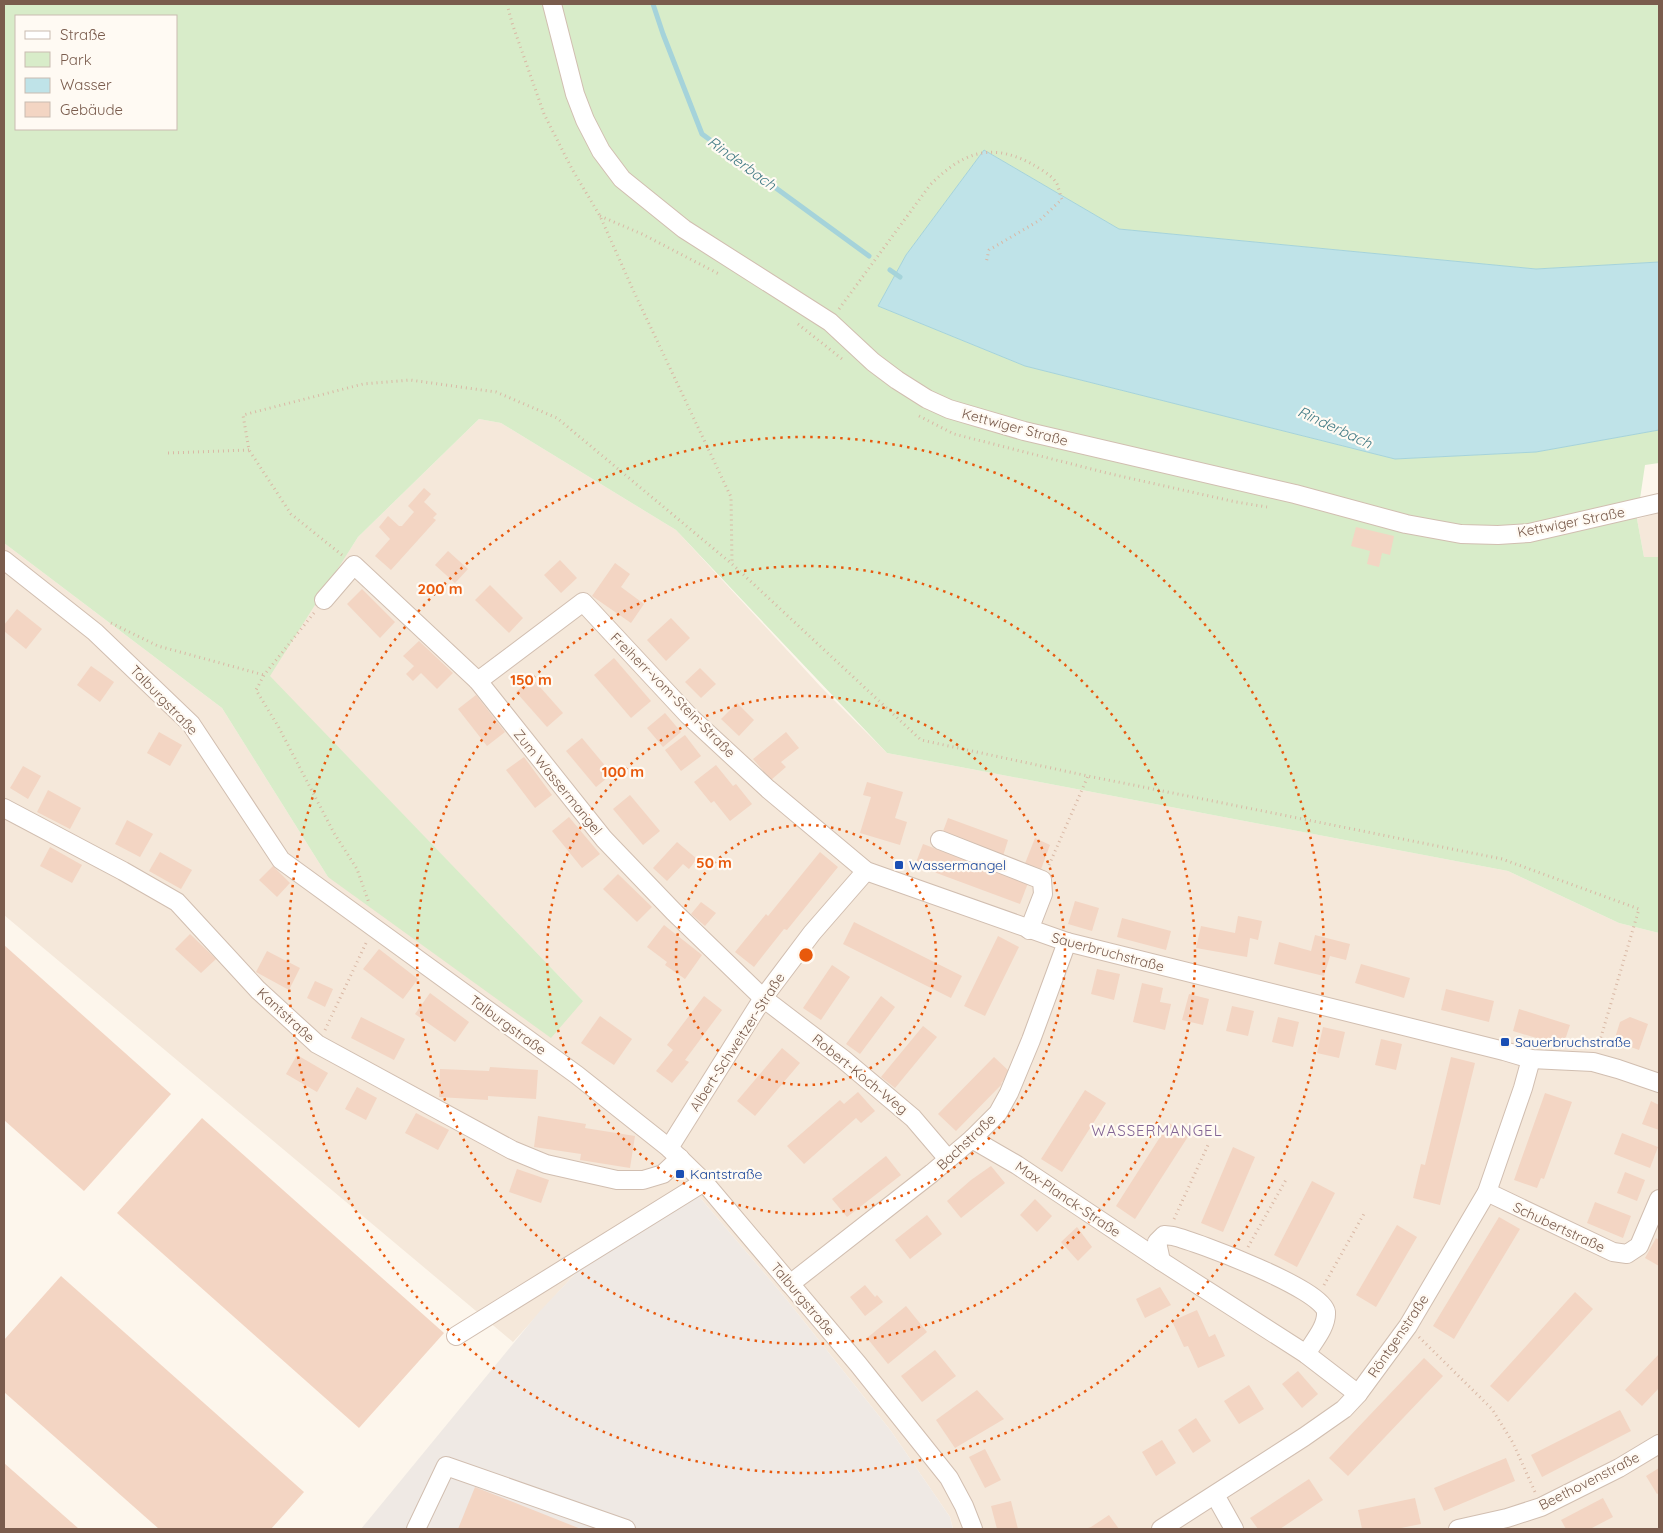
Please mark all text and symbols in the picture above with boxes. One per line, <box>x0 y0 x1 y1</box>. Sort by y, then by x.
legend <box>15 15 178 130</box>
text: Straße <box>60 25 106 44</box>
text: Park <box>60 50 92 69</box>
text: Wasser <box>60 75 112 94</box>
text: Gebäude <box>60 100 123 119</box>
water label: Rinderbach <box>704 132 780 194</box>
water label: Rinderbach <box>1295 402 1376 453</box>
street label: Kettwiger Straße <box>960 404 1070 450</box>
street label: Kettwiger Straße <box>1516 503 1626 541</box>
text: 200 m <box>418 579 463 598</box>
street label: Freiherr-vom-Stein-Straße <box>607 629 739 761</box>
street label: Talburgstraße <box>126 661 202 739</box>
text: 150 m <box>510 670 552 689</box>
street label: Zum Wassermangel <box>510 726 606 838</box>
text: 100 m <box>602 762 644 781</box>
text: 50 m <box>696 853 732 872</box>
place label: Wassermangel <box>909 856 1006 874</box>
marker: Wassermangel <box>893 859 905 871</box>
street label: Sauerbruchstraße <box>1050 928 1166 976</box>
centre of rings <box>797 946 815 964</box>
street label: Albert-Schweitzer-Straße <box>685 969 789 1115</box>
street label: Kantstraße <box>253 984 319 1046</box>
street label: Talburgstraße <box>466 991 550 1059</box>
street label: Robert-Koch-Weg <box>809 1030 911 1118</box>
place label: Sauerbruchstraße <box>1515 1033 1631 1051</box>
marker: Sauerbruchstraße <box>1499 1036 1511 1048</box>
street label: Bachstraße <box>933 1110 999 1174</box>
district label: WASSERMANGEL <box>1091 1121 1223 1140</box>
street label: Max-Planck-Straße <box>1012 1157 1124 1241</box>
place label: Kantstraße <box>690 1165 763 1183</box>
marker: Kantstraße <box>674 1168 686 1180</box>
street label: Schubertstraße <box>1510 1198 1608 1256</box>
street label: Talburgstraße <box>767 1259 839 1339</box>
street label: Röntgenstraße <box>1364 1291 1432 1381</box>
street label: Beethovenstraße <box>1536 1448 1643 1514</box>

